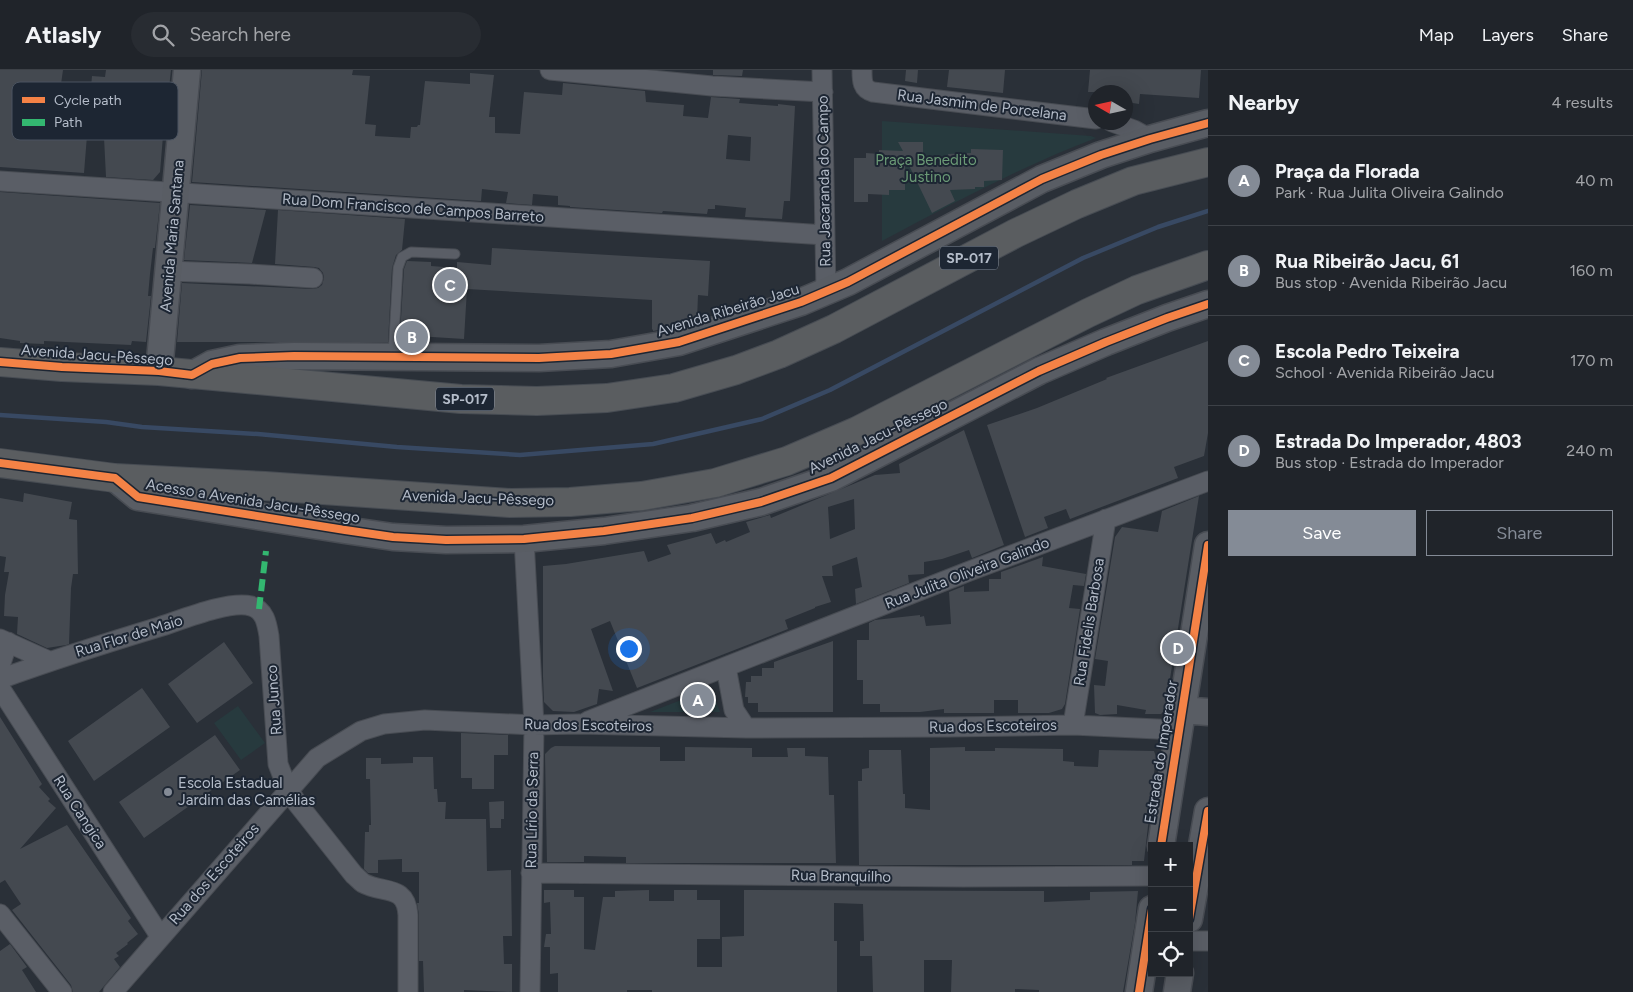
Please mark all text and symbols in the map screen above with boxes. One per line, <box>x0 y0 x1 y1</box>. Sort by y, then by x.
search box <box>131 12 481 57</box>
text: Atlasly <box>25 20 101 49</box>
icon: search <box>149 21 177 49</box>
text: Search here <box>189 23 291 46</box>
text: Map <box>1419 24 1454 46</box>
text: Layers <box>1482 24 1534 46</box>
text: Share <box>1562 24 1608 46</box>
legend <box>12 82 178 140</box>
north arrow <box>1088 85 1133 130</box>
street label: Rua Jasmim de Porcelana <box>896 86 1068 124</box>
text: Nearby <box>1228 90 1299 115</box>
text: Cycle path <box>54 92 122 109</box>
text: 4 results <box>1552 93 1613 112</box>
street label: Rua Jacaranda do Campo <box>813 95 834 267</box>
text: Path <box>54 114 82 131</box>
park label: Praça Benedito Justino <box>875 151 977 186</box>
street label: Avenida Maria Santana <box>156 159 188 313</box>
text: Praça da Florada <box>1275 160 1420 183</box>
text: A <box>1238 171 1250 190</box>
text: 40 m <box>1575 171 1613 190</box>
text: Park · Rua Julita Oliveira Galindo <box>1275 183 1504 202</box>
street label: Rua Dom Francisco de Campos Barreto <box>281 190 545 226</box>
road number: SP-017 <box>940 247 998 270</box>
text: Rua Ribeirão Jacu, 61 <box>1275 250 1460 273</box>
text: B <box>1239 261 1249 280</box>
text: 160 m <box>1570 261 1613 280</box>
pin: C <box>434 266 466 304</box>
text: Bus stop · Avenida Ribeirão Jacu <box>1275 273 1507 292</box>
street label: Avenida Ribeirão Jacu <box>655 280 801 340</box>
pin: B <box>396 318 428 356</box>
text: Escola Pedro Teixeira <box>1275 340 1460 363</box>
street label: Avenida Jacu-Pêssego <box>20 341 174 369</box>
text: C <box>1238 351 1250 370</box>
text: 170 m <box>1570 351 1613 370</box>
text: School · Avenida Ribeirão Jacu <box>1275 363 1494 382</box>
road number: SP-017 <box>436 388 494 410</box>
street label: Avenida Jacu-Pêssego <box>806 394 951 477</box>
text: Estrada Do Imperador, 4803 <box>1275 430 1522 453</box>
text: D <box>1238 441 1250 460</box>
text: 240 m <box>1566 441 1613 460</box>
text: Bus stop · Estrada do Imperador <box>1275 453 1504 472</box>
street label: Acesso a Avenida Jacu-Pêssego <box>145 475 362 527</box>
street label: Avenida Jacu-Pêssego <box>402 486 555 510</box>
button: Save <box>1228 510 1416 556</box>
button: Share <box>1426 510 1613 556</box>
street label: Rua Julita Oliveira Galindo <box>882 533 1052 613</box>
street label: Rua Fidelis Barbosa <box>1070 557 1108 687</box>
street label: Rua Flor de Maio <box>73 611 185 661</box>
pin: D <box>1162 629 1194 667</box>
your location <box>616 636 642 662</box>
street label: Rua Junco <box>263 664 285 736</box>
street label: Estrada do Imperador <box>1141 679 1181 825</box>
pin: A <box>682 681 714 719</box>
street label: Rua dos Escoteiros <box>524 715 652 735</box>
street label: Rua dos Escoteiros <box>929 716 1057 736</box>
street label: Rua Lírio da Serra <box>522 752 542 868</box>
street label: Rua Cangica <box>50 772 110 852</box>
place label: Escola Estadual Jardim das Camélias <box>178 774 315 809</box>
marker: Escola Estadual Jardim das Camélias <box>162 786 174 798</box>
street label: Rua dos Escoteiros <box>165 820 263 928</box>
map controls <box>1148 842 1193 977</box>
button: + <box>1148 842 1193 887</box>
street label: Rua Branquilho <box>791 866 892 886</box>
button: − <box>1148 887 1193 932</box>
button: locate <box>1148 932 1193 977</box>

